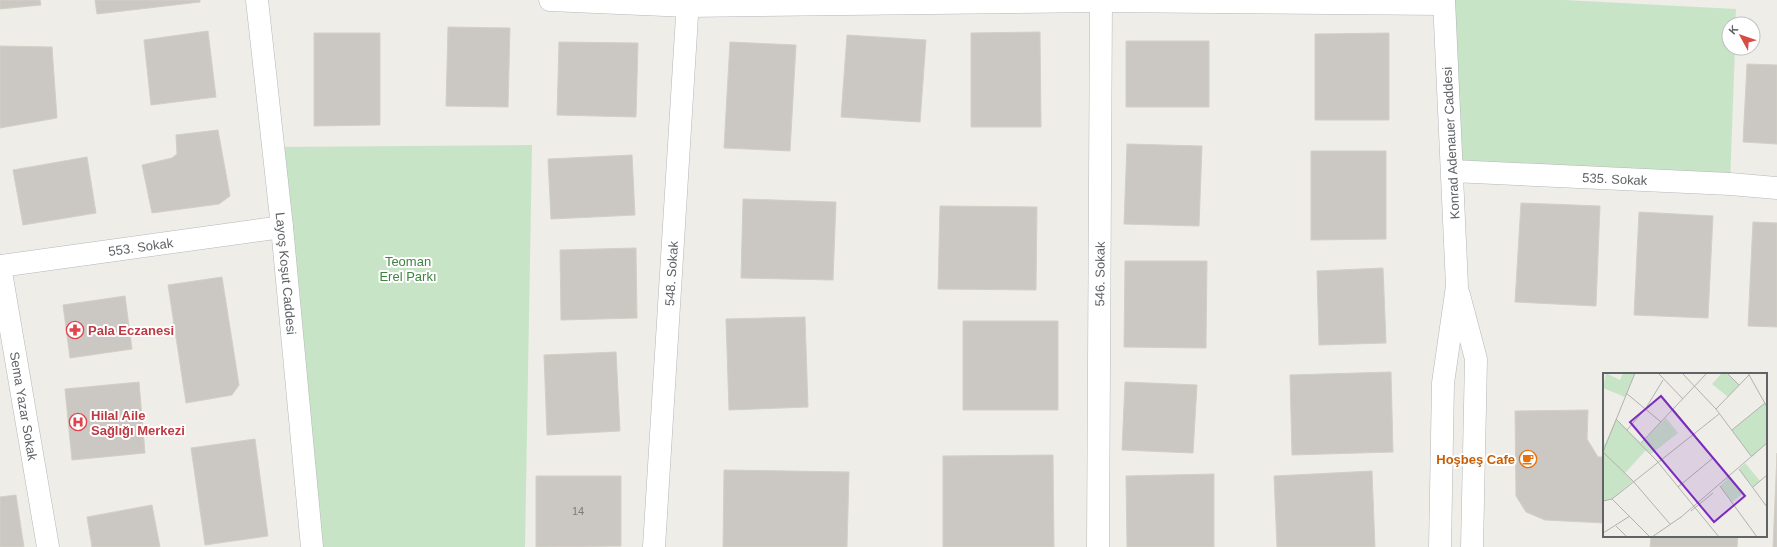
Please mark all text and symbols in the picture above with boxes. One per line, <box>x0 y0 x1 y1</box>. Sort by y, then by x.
north arrow <box>1721 16 1761 56</box>
text: K <box>1726 23 1741 36</box>
street label: Konrad Adenauer Caddesi <box>1440 66 1462 220</box>
street label: 535. Sokak <box>1582 170 1648 188</box>
street label: Layoş Koşut Caddesi <box>273 211 300 335</box>
street label: 553. Sokak <box>107 235 174 258</box>
street label: 548. Sokak <box>661 240 681 306</box>
street label: 546. Sokak <box>1092 241 1107 307</box>
park label: Teoman Erel Parkı <box>379 254 437 284</box>
pharmacy icon: Pala Eczanesi <box>65 320 85 340</box>
place label: Pala Eczanesi <box>88 323 174 338</box>
street label: Sema Yazar Sokak <box>7 350 41 462</box>
inset map <box>1603 373 1767 537</box>
place label: Hilal Aile Sağlığı Merkezi <box>91 408 185 438</box>
hospital icon: Hilal Aile Sağlığı Merkezi <box>68 412 88 432</box>
cafe icon: Hoşbeş Cafe <box>1518 449 1538 469</box>
place label: Hoşbeş Cafe <box>1436 452 1515 467</box>
house number: 14 <box>572 505 584 517</box>

